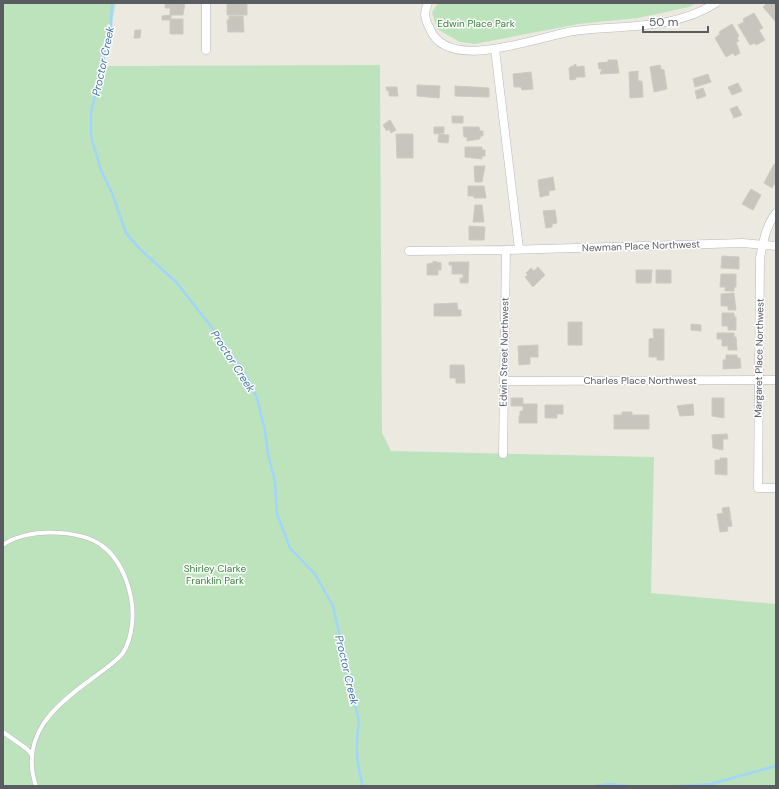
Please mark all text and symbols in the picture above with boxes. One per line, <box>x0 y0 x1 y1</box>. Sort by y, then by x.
scale bar <box>643 8 708 34</box>
text: 50 m <box>649 14 678 30</box>
park label: Edwin Place Park <box>437 17 515 30</box>
water label: Proctor Creek <box>89 24 117 97</box>
street label: Newman Place Northwest <box>582 237 700 255</box>
street label: Edwin Street Northwest <box>497 297 511 407</box>
street label: Margaret Place Northwest <box>751 298 767 418</box>
water label: Proctor Creek <box>208 327 258 395</box>
street label: Charles Place Northwest <box>583 374 697 387</box>
park label: Shirley Clarke Franklin Park <box>184 562 247 587</box>
water label: Proctor Creek <box>332 634 362 707</box>

